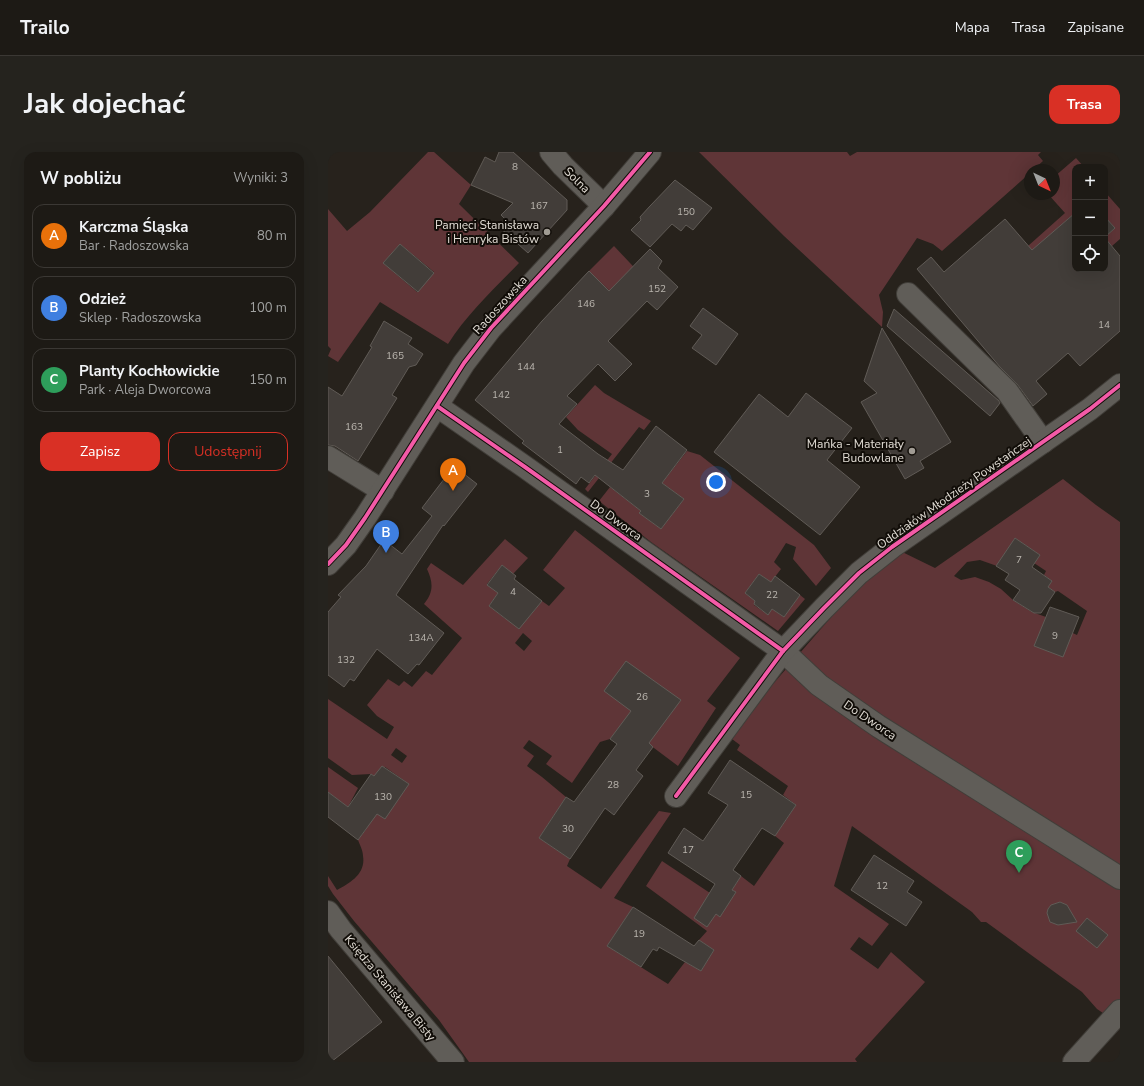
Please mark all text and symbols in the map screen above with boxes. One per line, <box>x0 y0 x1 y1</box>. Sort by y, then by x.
text: Trailo <box>20 15 70 41</box>
text: Mapa <box>955 18 990 37</box>
text: Trasa <box>1012 18 1046 37</box>
text: Zapisane <box>1068 18 1124 37</box>
text: Jak dojechać <box>24 85 185 123</box>
button: Trasa <box>1049 85 1120 124</box>
house number: 8 <box>512 160 518 174</box>
street label: Solna <box>560 163 594 197</box>
north arrow <box>1024 164 1060 200</box>
map controls <box>1072 164 1108 272</box>
button: + <box>1072 164 1108 200</box>
text: W pobliżu <box>40 167 121 190</box>
text: Wyniki: 3 <box>233 169 288 187</box>
house number: 167 <box>530 199 548 213</box>
button: − <box>1072 200 1108 236</box>
house number: 150 <box>677 205 695 219</box>
text: Karczma Śląska <box>79 217 188 237</box>
place label: Pamięci Stanisława i Henryka Bistów <box>435 217 539 247</box>
text: A <box>49 227 59 245</box>
text: 80 m <box>257 227 287 245</box>
marker: Pamięci Stanisława i Henryka Bistów <box>542 227 552 237</box>
button: locate <box>1072 236 1108 272</box>
text: Bar · Radoszowska <box>79 237 189 255</box>
street label: Radoszowska <box>469 272 531 338</box>
house number: 152 <box>648 282 666 296</box>
text: Odzież <box>79 289 126 309</box>
house number: 146 <box>577 297 595 311</box>
text: B <box>50 299 58 317</box>
text: 100 m <box>249 299 287 317</box>
text: Sklep · Radoszowska <box>79 309 201 327</box>
house number: 14 <box>1098 318 1110 332</box>
house number: 165 <box>386 349 404 363</box>
house number: 144 <box>517 360 535 374</box>
text: Planty Kochłowickie <box>79 361 220 381</box>
text: C <box>50 371 58 389</box>
text: 150 m <box>249 371 287 389</box>
text: Park · Aleja Dworcowa <box>79 381 211 399</box>
house number: 142 <box>492 388 510 402</box>
house number: 163 <box>345 420 363 434</box>
button: Zapisz <box>40 432 160 471</box>
button: Udostępnij <box>168 432 288 471</box>
street label: Oddziałów Młodzieży Powstańczej <box>874 433 1035 553</box>
place label: Mańka - Materiały Budowlane <box>807 436 905 466</box>
house number: 1 <box>557 443 563 457</box>
marker: Mańka - Materiały Budowlane <box>907 446 917 456</box>
pin: A <box>440 458 466 491</box>
your location <box>706 472 726 492</box>
house number: 3 <box>644 487 650 501</box>
street label: Do Dworca <box>587 496 645 544</box>
pin: B <box>373 520 399 553</box>
house number: 7 <box>1016 553 1022 567</box>
house number: 4 <box>510 585 516 599</box>
house number: 22 <box>766 588 778 602</box>
house number: 9 <box>1052 629 1058 643</box>
house number: 134A <box>408 631 434 645</box>
house number: 132 <box>337 653 355 667</box>
house number: 26 <box>636 690 648 704</box>
street label: Do Dworca <box>841 697 899 743</box>
house number: 28 <box>607 778 619 792</box>
house number: 15 <box>740 788 752 802</box>
house number: 130 <box>374 790 392 804</box>
house number: 30 <box>562 822 574 836</box>
pin: C <box>1006 840 1032 873</box>
house number: 17 <box>682 843 694 857</box>
house number: 12 <box>876 879 888 893</box>
house number: 19 <box>633 927 645 941</box>
street label: Księdza Stanisława Bisty <box>341 932 440 1045</box>

